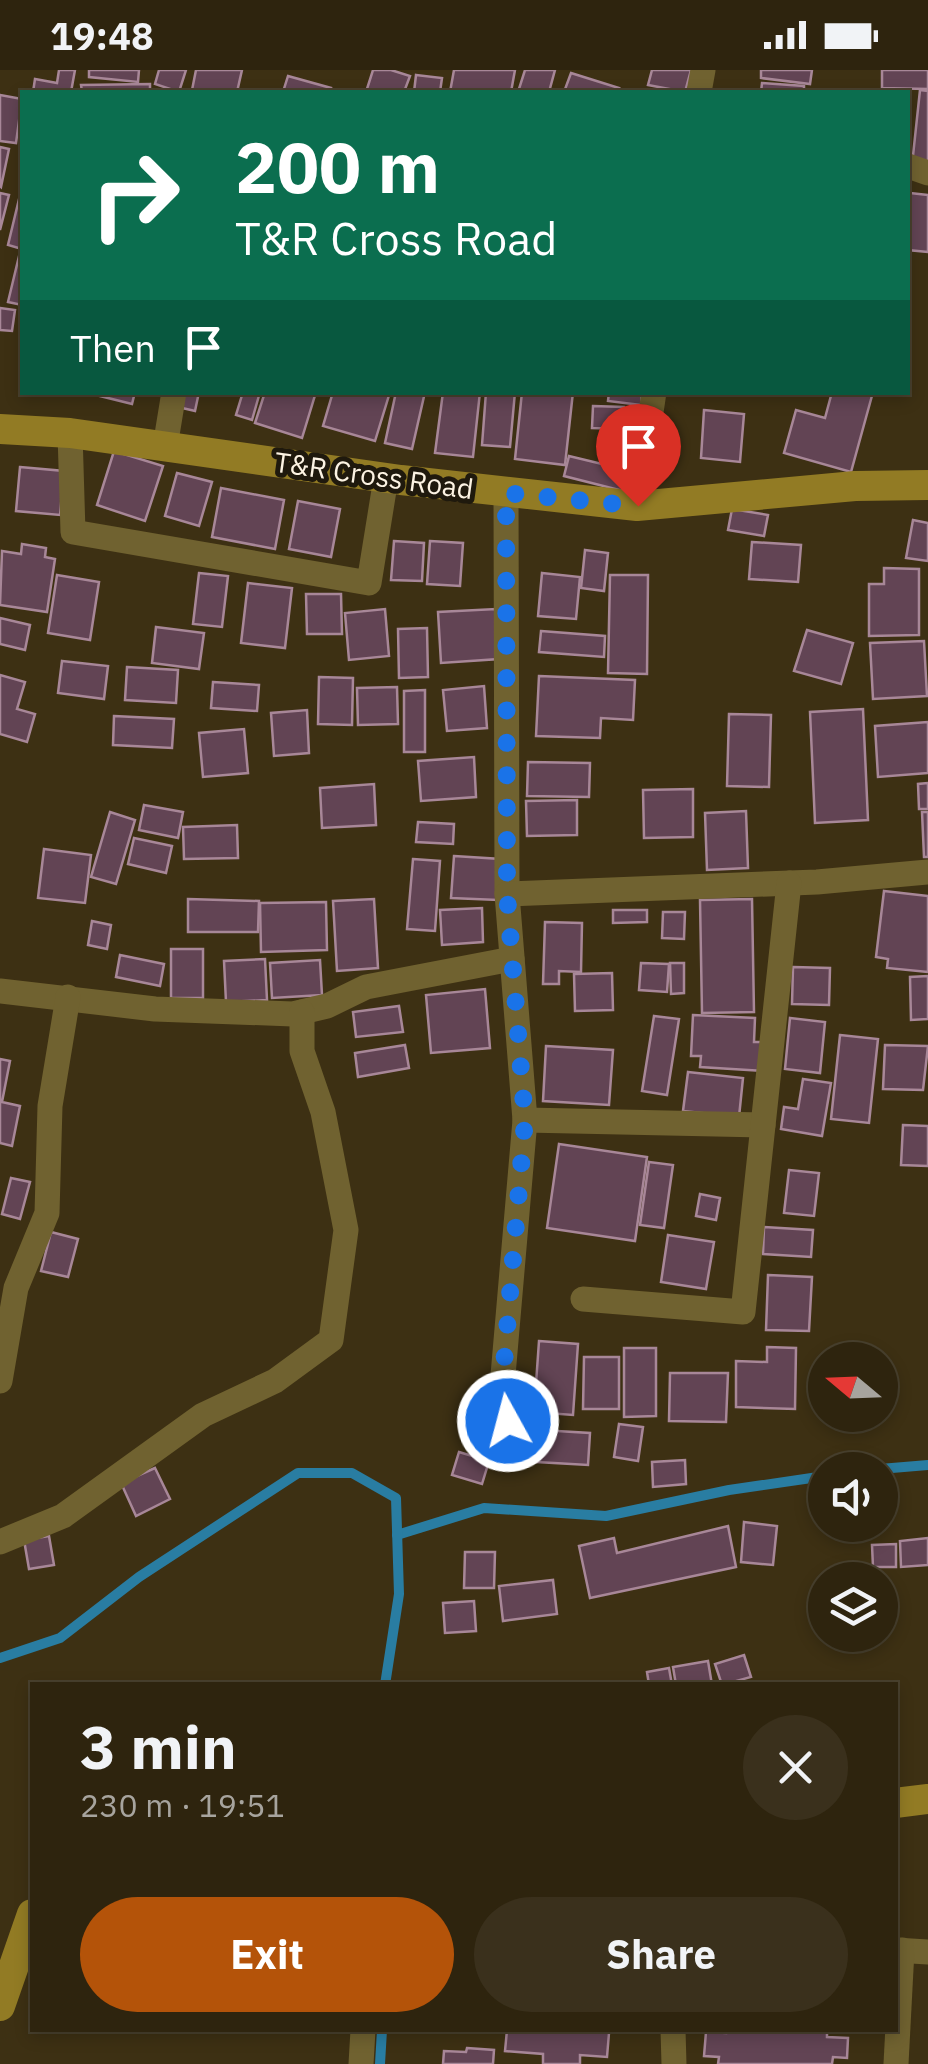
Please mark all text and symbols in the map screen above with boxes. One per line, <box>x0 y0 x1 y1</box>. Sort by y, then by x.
text: 19:48 <box>50 11 154 60</box>
text: 200 m <box>235 121 440 212</box>
icon: right <box>70 130 200 260</box>
text: T&R Cross Road <box>235 209 557 267</box>
icon: arrive <box>176 320 231 375</box>
text: Then <box>70 323 156 372</box>
pin <box>596 404 681 507</box>
icon: arrive <box>611 419 666 474</box>
street label: T&R Cross Road <box>272 443 476 507</box>
north arrow <box>808 1342 898 1432</box>
map controls <box>808 1342 898 1652</box>
position arrow <box>456 1369 560 1473</box>
button: sound <box>808 1452 898 1542</box>
button: layers <box>808 1562 898 1652</box>
text: 3 min <box>80 1707 237 1786</box>
button: close <box>743 1715 848 1820</box>
text: 230 m · 19:51 <box>80 1784 285 1826</box>
button: Exit <box>80 1897 454 2012</box>
button: Share <box>474 1897 848 2012</box>

